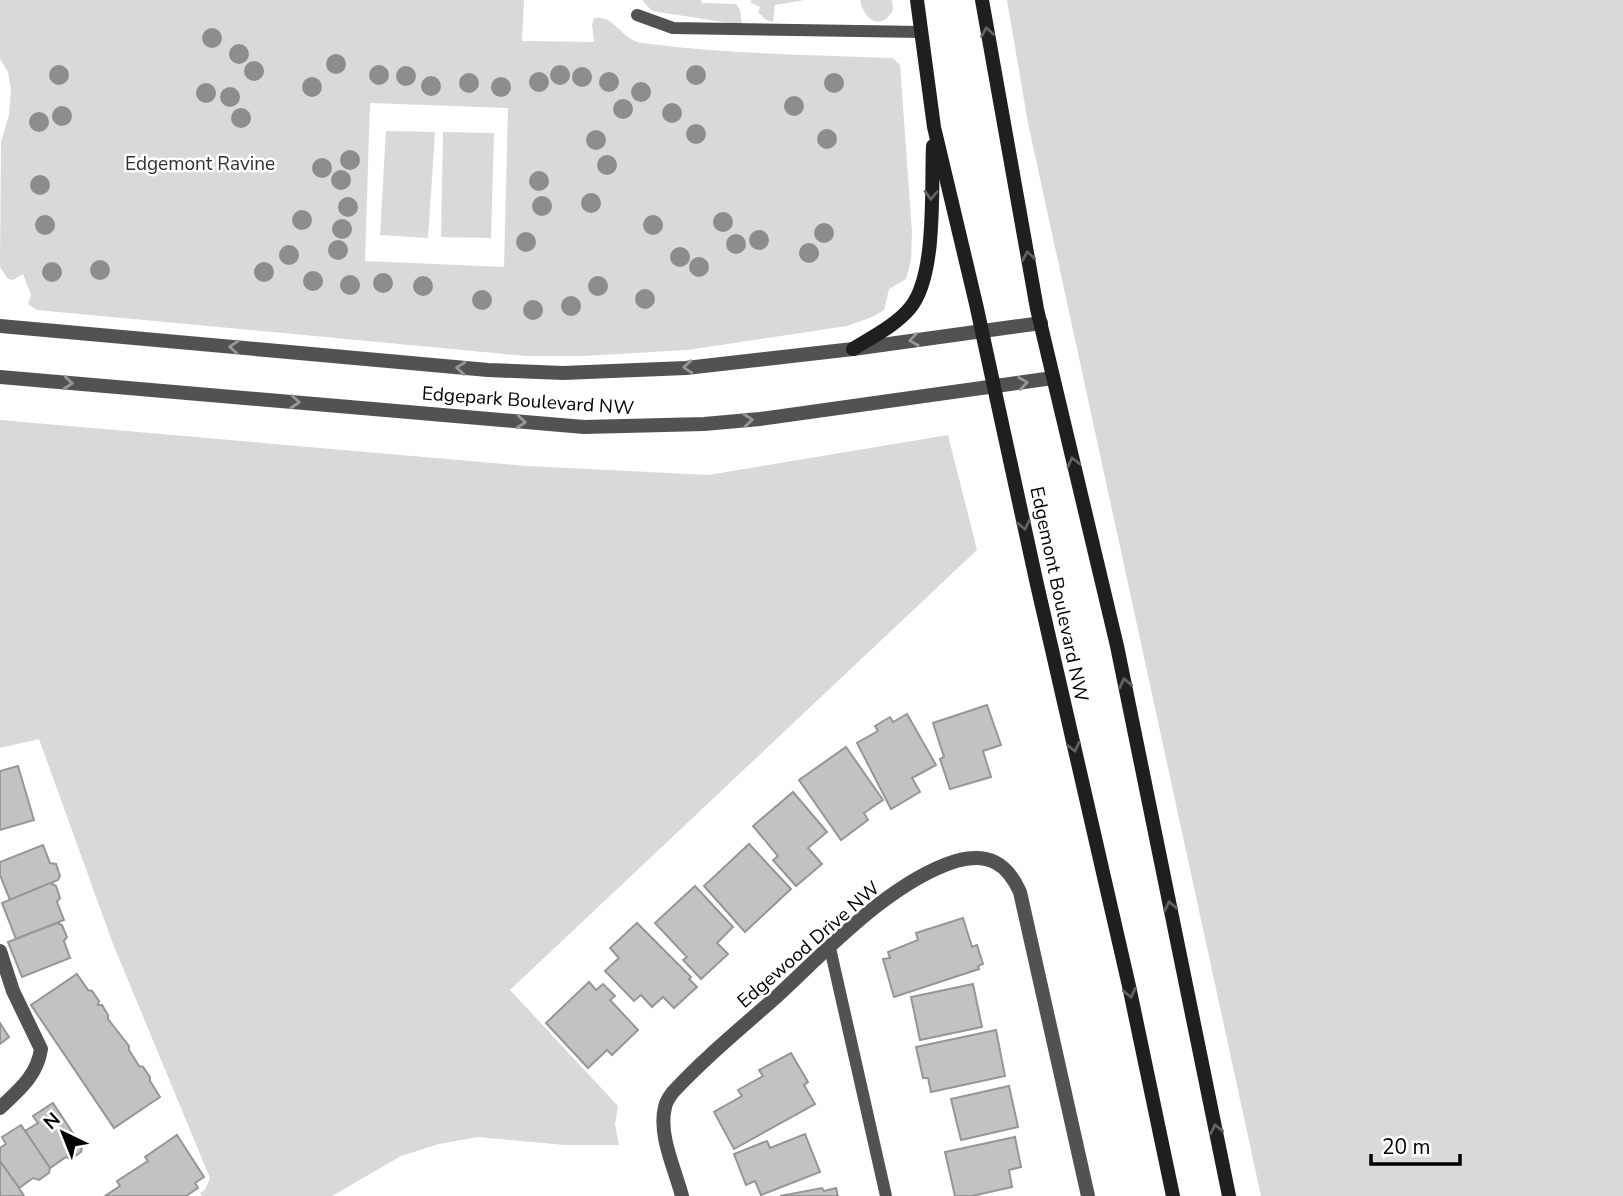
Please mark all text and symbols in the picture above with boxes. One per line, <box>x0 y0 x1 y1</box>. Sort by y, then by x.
one-way arrow <box>980 27 995 38</box>
park label: Edgemont Ravine <box>125 151 275 177</box>
one-way arrow <box>924 190 939 201</box>
one-way arrow <box>1021 250 1036 262</box>
one-way arrow <box>908 332 920 347</box>
one-way arrow <box>228 340 239 355</box>
one-way arrow <box>682 359 693 374</box>
one-way arrow <box>455 361 466 376</box>
one-way arrow <box>63 375 74 390</box>
one-way arrow <box>1017 375 1029 390</box>
street label: Edgepark Boulevard NW <box>421 381 635 421</box>
one-way arrow <box>289 394 300 409</box>
one-way arrow <box>743 413 754 428</box>
one-way arrow <box>516 414 527 429</box>
one-way arrow <box>1067 456 1081 468</box>
street label: Edgemont Boulevard NW <box>1024 484 1095 704</box>
one-way arrow <box>1016 519 1031 531</box>
one-way arrow <box>1118 677 1133 689</box>
one-way arrow <box>1066 741 1080 753</box>
street label: Edgewood Drive NW <box>732 876 886 1014</box>
one-way arrow <box>1164 900 1179 912</box>
one-way arrow <box>1121 987 1136 999</box>
north arrow <box>28 1098 98 1168</box>
text: N <box>38 1107 66 1136</box>
scale bar <box>1371 1122 1460 1166</box>
one-way arrow <box>1209 1123 1224 1135</box>
text: 20 m <box>1382 1133 1431 1161</box>

